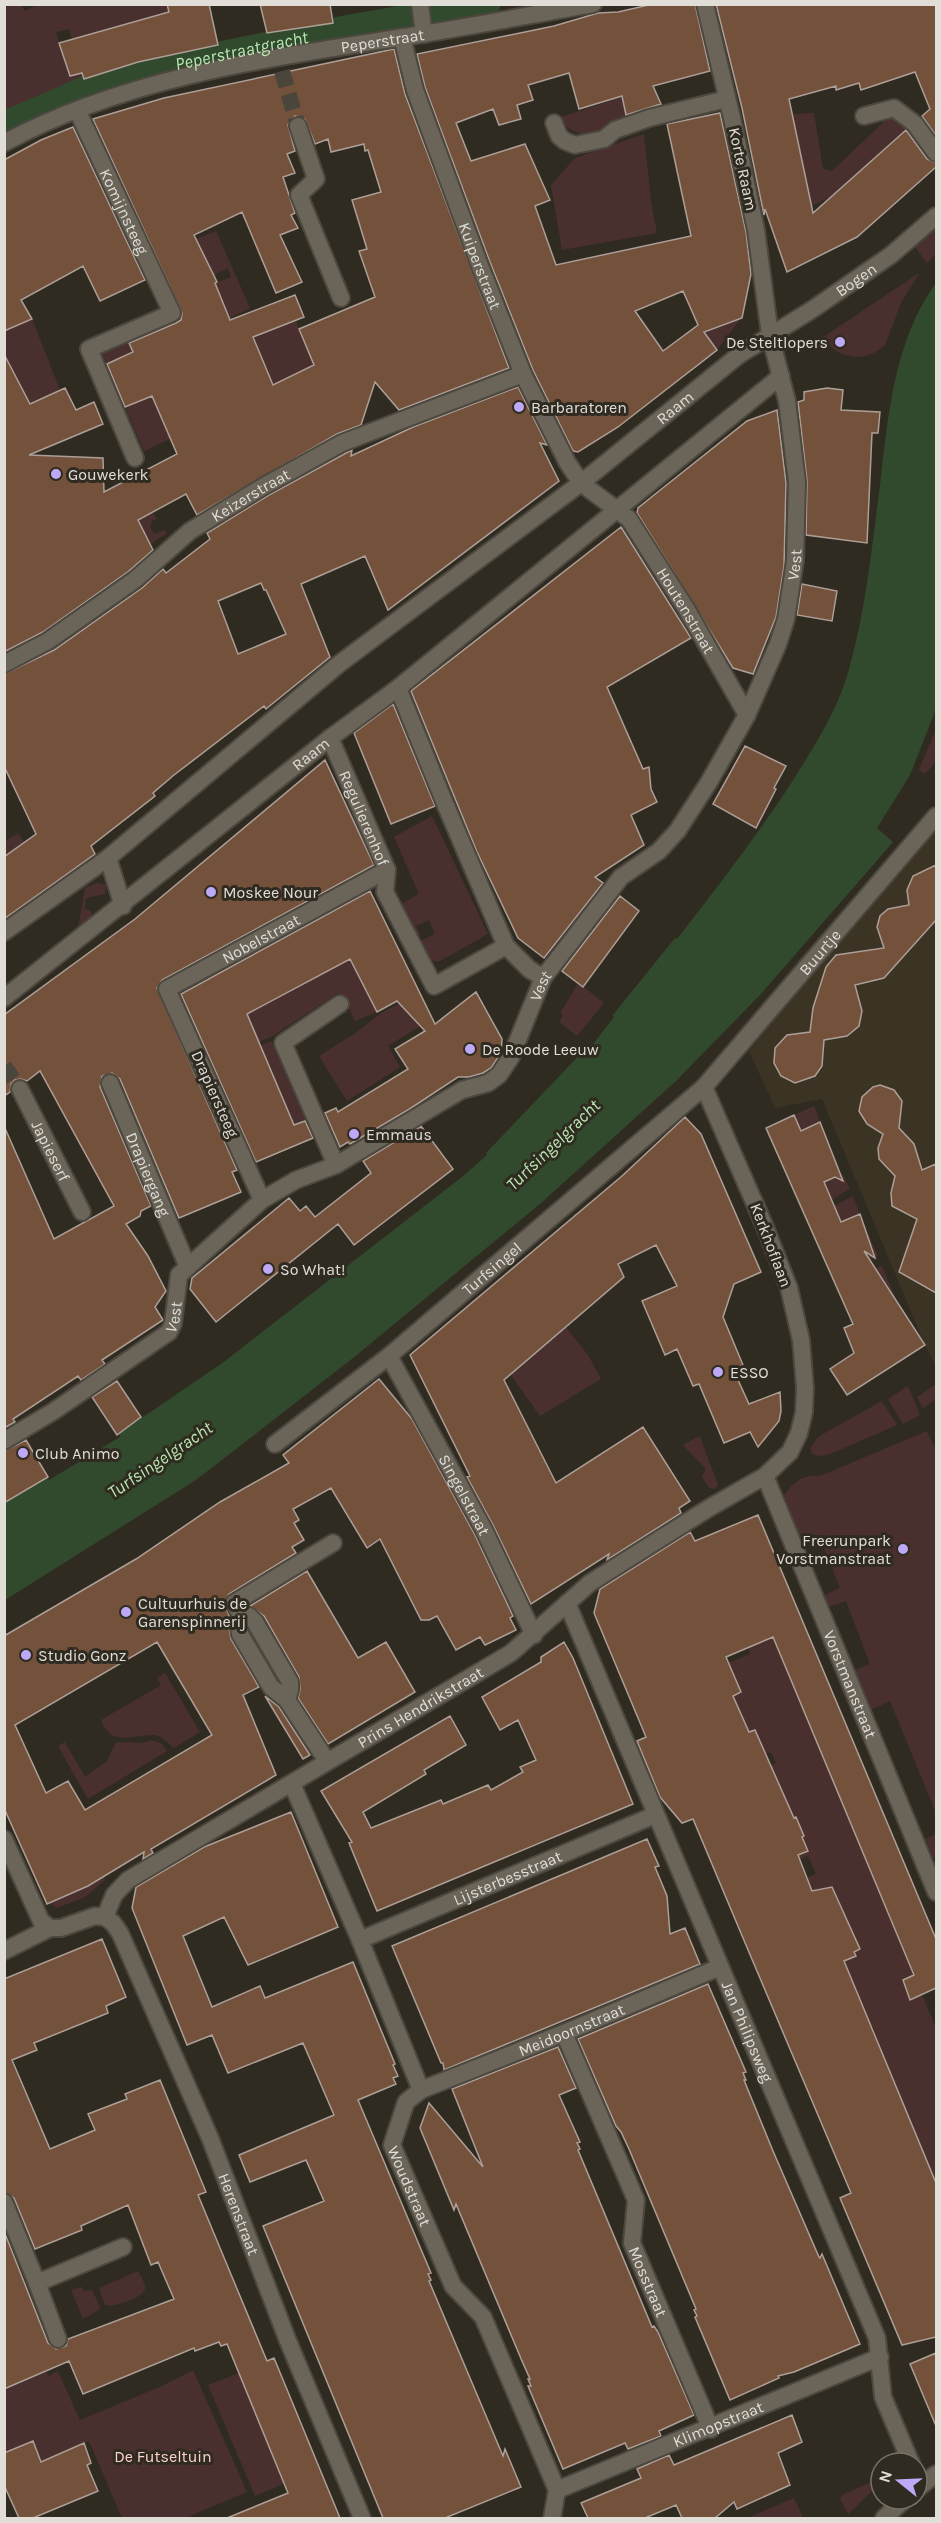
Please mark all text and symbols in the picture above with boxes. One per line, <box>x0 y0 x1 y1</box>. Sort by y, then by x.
street label: Peperstraat <box>339 24 425 56</box>
water label: Peperstraatgracht <box>173 26 311 75</box>
street label: Korte Raam <box>725 126 761 212</box>
street label: Komijnsteeg <box>96 165 153 258</box>
street label: Kuiperstraat <box>455 220 506 312</box>
street label: Bogen <box>832 259 880 300</box>
place label: De Steltlopers <box>726 333 828 352</box>
marker: De Steltlopers <box>833 335 847 349</box>
street label: Raam <box>652 386 697 428</box>
place label: Barbaratoren <box>531 398 627 417</box>
marker: Barbaratoren <box>512 400 526 414</box>
street label: Keizerstraat <box>208 464 293 525</box>
place label: Gouwekerk <box>68 465 149 484</box>
marker: Gouwekerk <box>49 467 63 481</box>
street label: Vest <box>783 549 805 582</box>
street label: Houtenstraat <box>653 564 719 657</box>
street label: Raam <box>288 733 333 774</box>
street label: Regulierenhof <box>336 767 394 869</box>
place label: Moskee Nour <box>223 883 318 902</box>
marker: Moskee Nour <box>204 885 218 899</box>
street label: Nobelstraat <box>219 910 303 967</box>
street label: Buurtje <box>795 925 845 979</box>
street label: Vest <box>525 966 555 1004</box>
place label: De Roode Leeuw <box>482 1040 599 1059</box>
marker: De Roode Leeuw <box>463 1042 477 1056</box>
street label: Drapiersteeg <box>187 1048 243 1140</box>
water label: Turfsingelgracht <box>502 1094 605 1195</box>
street label: Japieserf <box>28 1117 75 1185</box>
place label: Emmaus <box>366 1125 432 1144</box>
marker: Emmaus <box>347 1127 361 1141</box>
street label: Drapiergang <box>122 1129 175 1219</box>
street label: Kerkhoflaan <box>746 1200 796 1290</box>
street label: Turfsingel <box>458 1238 525 1299</box>
place label: So What! <box>280 1260 345 1279</box>
marker: So What! <box>261 1262 275 1276</box>
street label: Vest <box>161 1300 185 1336</box>
place label: ESSO <box>730 1363 769 1382</box>
marker: ESSO <box>711 1365 725 1379</box>
water label: Turfsingelgracht <box>103 1416 217 1503</box>
place label: Club Animo <box>35 1444 120 1463</box>
marker: Club Animo <box>16 1446 30 1460</box>
street label: Singelstraat <box>435 1451 495 1538</box>
place label: Freerunpark Vorstmanstraat <box>776 1531 891 1568</box>
marker: Freerunpark Vorstmanstraat <box>896 1542 910 1556</box>
place label: Cultuurhuis de Garenspinnerij <box>138 1594 247 1631</box>
marker: Cultuurhuis de Garenspinnerij <box>119 1605 133 1619</box>
street label: Vorstmanstraat <box>820 1627 881 1741</box>
place label: Studio Gonz <box>38 1646 126 1665</box>
marker: Studio Gonz <box>19 1648 33 1662</box>
street label: Prins Hendrikstraat <box>354 1662 487 1751</box>
street label: Lijsterbesstraat <box>450 1846 564 1909</box>
street label: Jan Philipsweg <box>718 1978 777 2085</box>
street label: Meidoornstraat <box>516 1999 627 2060</box>
street label: Woudstraat <box>384 2143 435 2229</box>
street label: Herenstraat <box>215 2170 264 2258</box>
street label: Mosstraat <box>625 2244 672 2320</box>
street label: Klimopstraat <box>670 2397 766 2451</box>
park label: De Futseltuin <box>114 2447 212 2466</box>
north arrow <box>869 2451 929 2511</box>
text: N <box>874 2468 896 2485</box>

